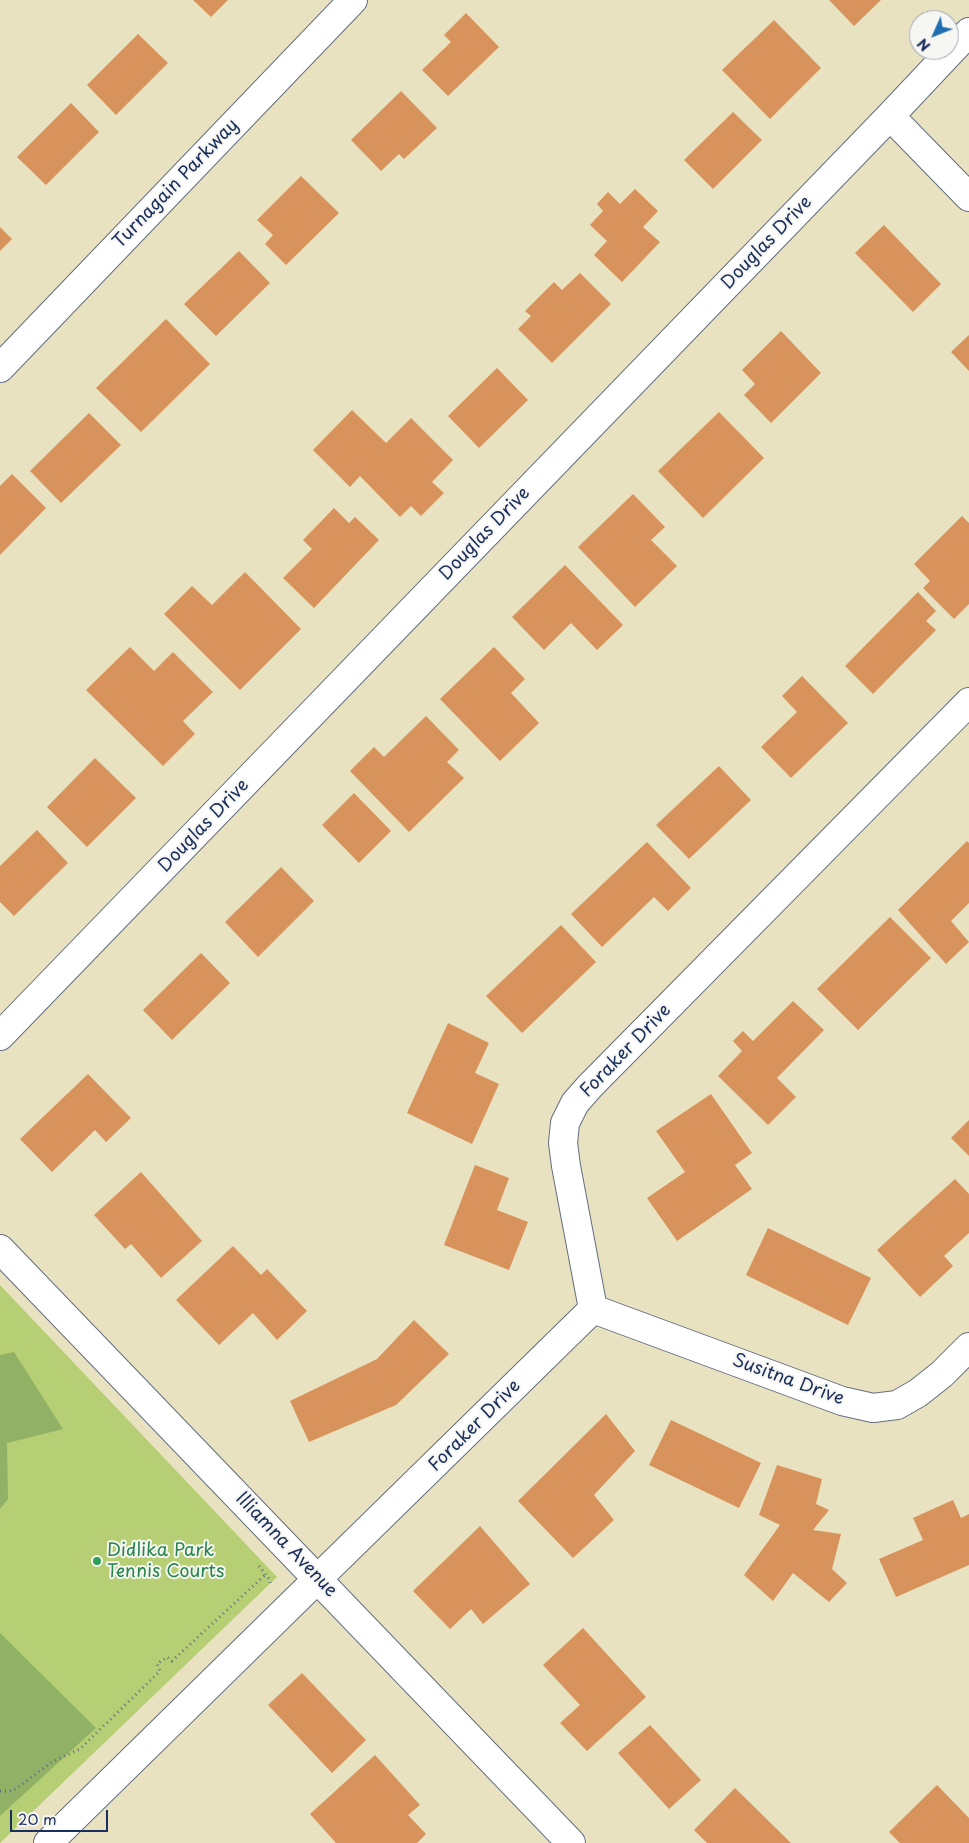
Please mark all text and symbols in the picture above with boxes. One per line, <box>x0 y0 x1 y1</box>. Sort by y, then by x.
north arrow <box>909 10 959 60</box>
text: N <box>912 34 935 56</box>
street label: Turnagain Parkway <box>109 115 243 253</box>
street label: Douglas Drive <box>717 192 817 294</box>
street label: Douglas Drive <box>435 483 535 585</box>
street label: Douglas Drive <box>154 775 254 877</box>
street label: Foraker Drive <box>576 1000 676 1102</box>
street label: Susitna Drive <box>729 1350 847 1410</box>
street label: Foraker Drive <box>425 1376 525 1476</box>
street label: Illiamna Avenue <box>231 1488 341 1602</box>
place label: Didlika Park Tennis Courts <box>107 1540 224 1582</box>
marker: Didlika Park Tennis Courts <box>91 1555 103 1567</box>
scale bar <box>12 1800 110 1832</box>
text: 20 m <box>18 1807 57 1830</box>

